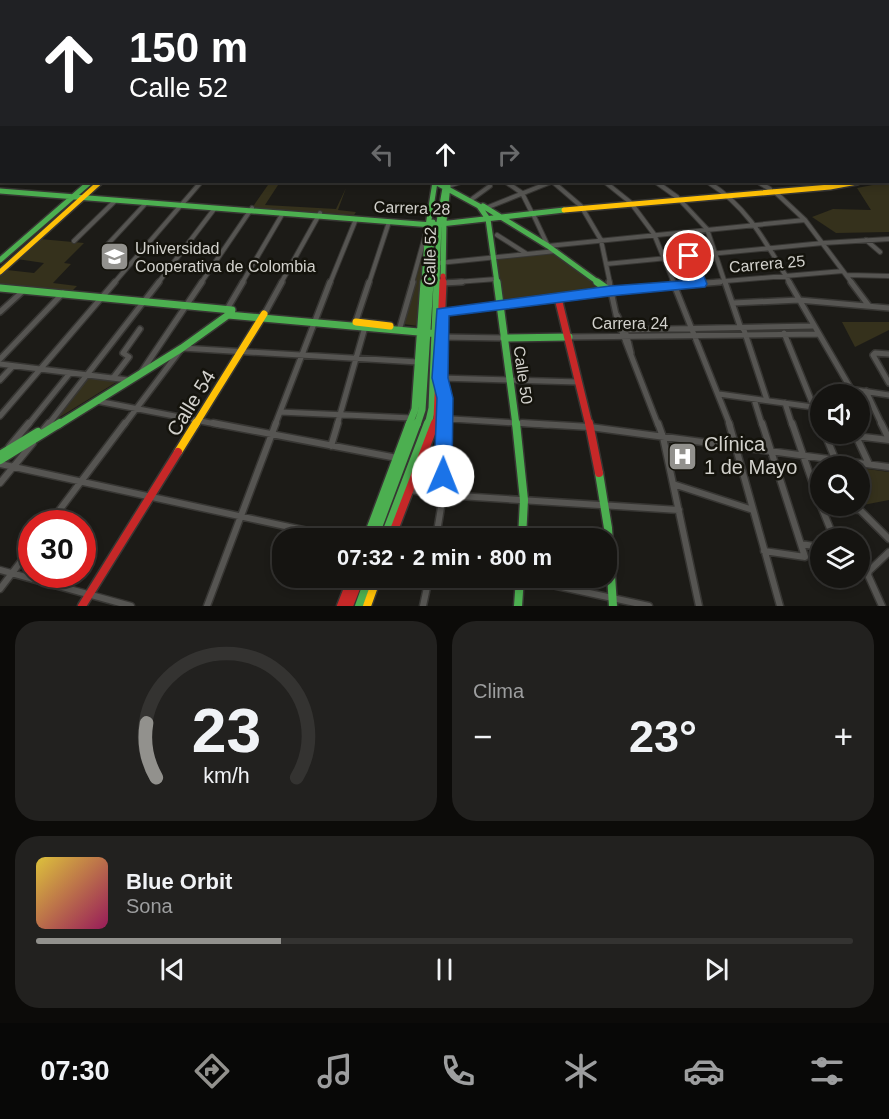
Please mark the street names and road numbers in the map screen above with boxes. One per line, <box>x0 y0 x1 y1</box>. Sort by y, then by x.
street label: Carrera 28 <box>373 198 451 218</box>
street label: Calle 52 <box>421 226 439 285</box>
street label: Carrera 25 <box>728 252 806 276</box>
street label: Carrera 24 <box>592 315 668 332</box>
street label: Calle 50 <box>510 345 536 405</box>
street label: Calle 54 <box>162 366 220 440</box>

